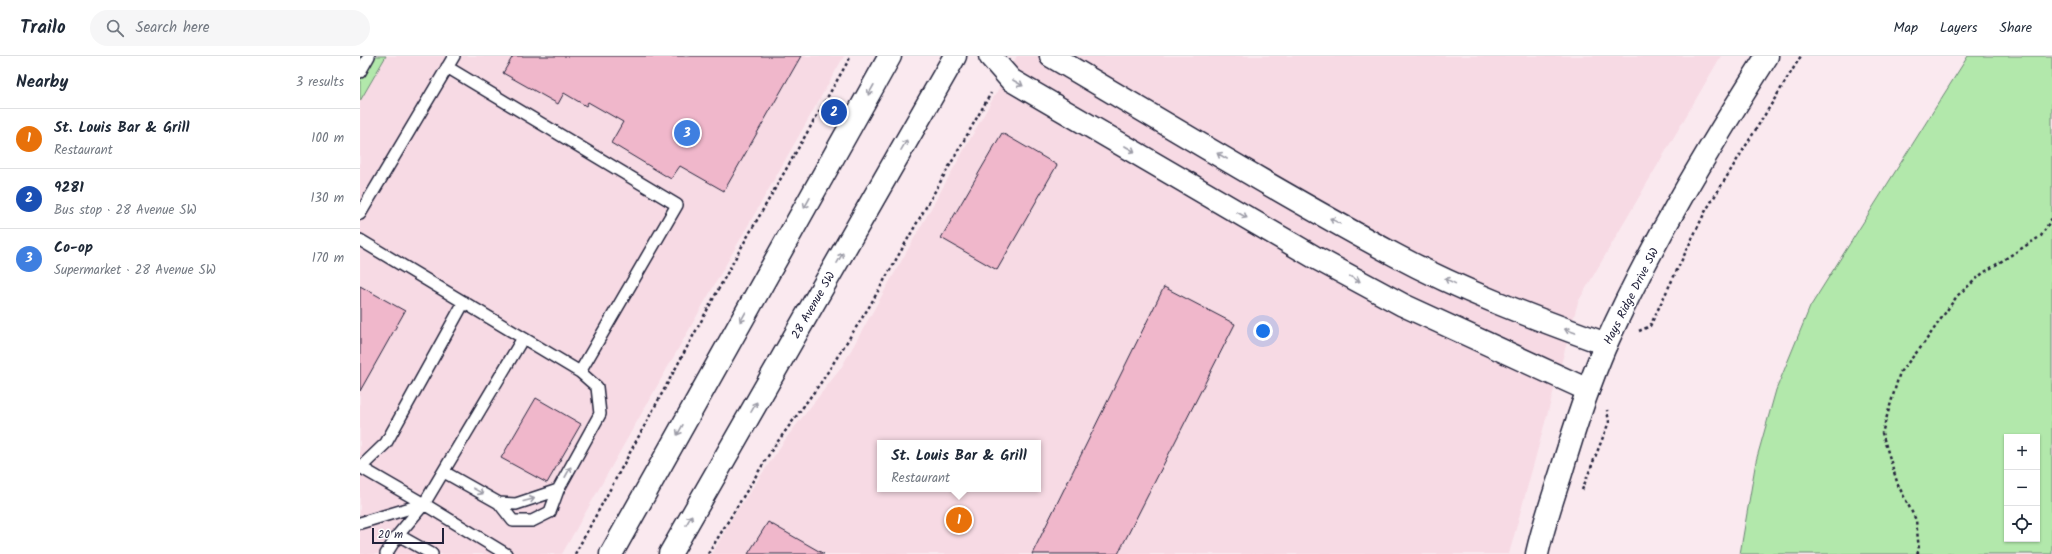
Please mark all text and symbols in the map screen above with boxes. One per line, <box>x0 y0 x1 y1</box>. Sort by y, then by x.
search box <box>90 10 370 46</box>
text: Trailo <box>20 13 66 43</box>
text: Search here <box>136 16 210 40</box>
icon: search <box>104 17 126 39</box>
text: Map <box>1894 17 1918 39</box>
text: Layers <box>1940 17 1978 39</box>
text: Share <box>2000 17 2032 39</box>
text: Nearby <box>16 69 68 96</box>
text: 3 results <box>296 72 344 93</box>
one-way arrow <box>1012 80 1024 88</box>
one-way arrow <box>866 84 874 96</box>
pin: 2 <box>821 97 847 127</box>
text: St. Louis Bar & Grill <box>54 116 189 140</box>
pin: 3 <box>674 118 700 148</box>
text: 1 <box>27 128 31 149</box>
text: 100 m <box>311 128 344 149</box>
one-way arrow <box>901 139 909 151</box>
text: Restaurant <box>54 140 113 161</box>
one-way arrow <box>1124 146 1136 154</box>
one-way arrow <box>1216 151 1228 159</box>
text: 9281 <box>54 176 84 200</box>
text: 2 <box>25 188 33 209</box>
text: 130 m <box>310 188 344 209</box>
one-way arrow <box>803 197 810 209</box>
text: Bus stop · 28 Avenue SW <box>54 200 197 221</box>
one-way arrow <box>1236 212 1248 220</box>
one-way arrow <box>1329 216 1341 224</box>
text: Co-op <box>54 236 93 260</box>
street label: Hays Ridge Drive SW <box>1599 244 1664 348</box>
text: 3 <box>25 248 33 269</box>
text: 170 m <box>312 248 344 269</box>
one-way arrow <box>836 252 844 264</box>
text: Supermarket · 28 Avenue SW <box>54 260 216 281</box>
street label: 28 Avenue SW <box>786 268 840 342</box>
one-way arrow <box>1349 276 1361 283</box>
one-way arrow <box>1444 277 1456 284</box>
one-way arrow <box>739 311 747 323</box>
your location <box>1253 321 1273 341</box>
one-way arrow <box>1563 327 1576 334</box>
one-way arrow <box>750 401 758 413</box>
one-way arrow <box>675 424 683 436</box>
map controls <box>2004 434 2040 542</box>
button: + <box>2004 434 2040 470</box>
popup <box>877 440 1041 492</box>
text: St. Louis Bar & Grill <box>891 444 1027 468</box>
one-way arrow <box>564 466 572 478</box>
text: Restaurant <box>891 468 950 489</box>
button: − <box>2004 470 2040 506</box>
one-way arrow <box>472 488 484 495</box>
one-way arrow <box>522 496 535 503</box>
pin: 1 <box>946 505 972 535</box>
button: locate <box>2004 506 2040 542</box>
one-way arrow <box>686 514 694 526</box>
scale bar <box>372 526 444 545</box>
text: 20 m <box>378 526 403 544</box>

